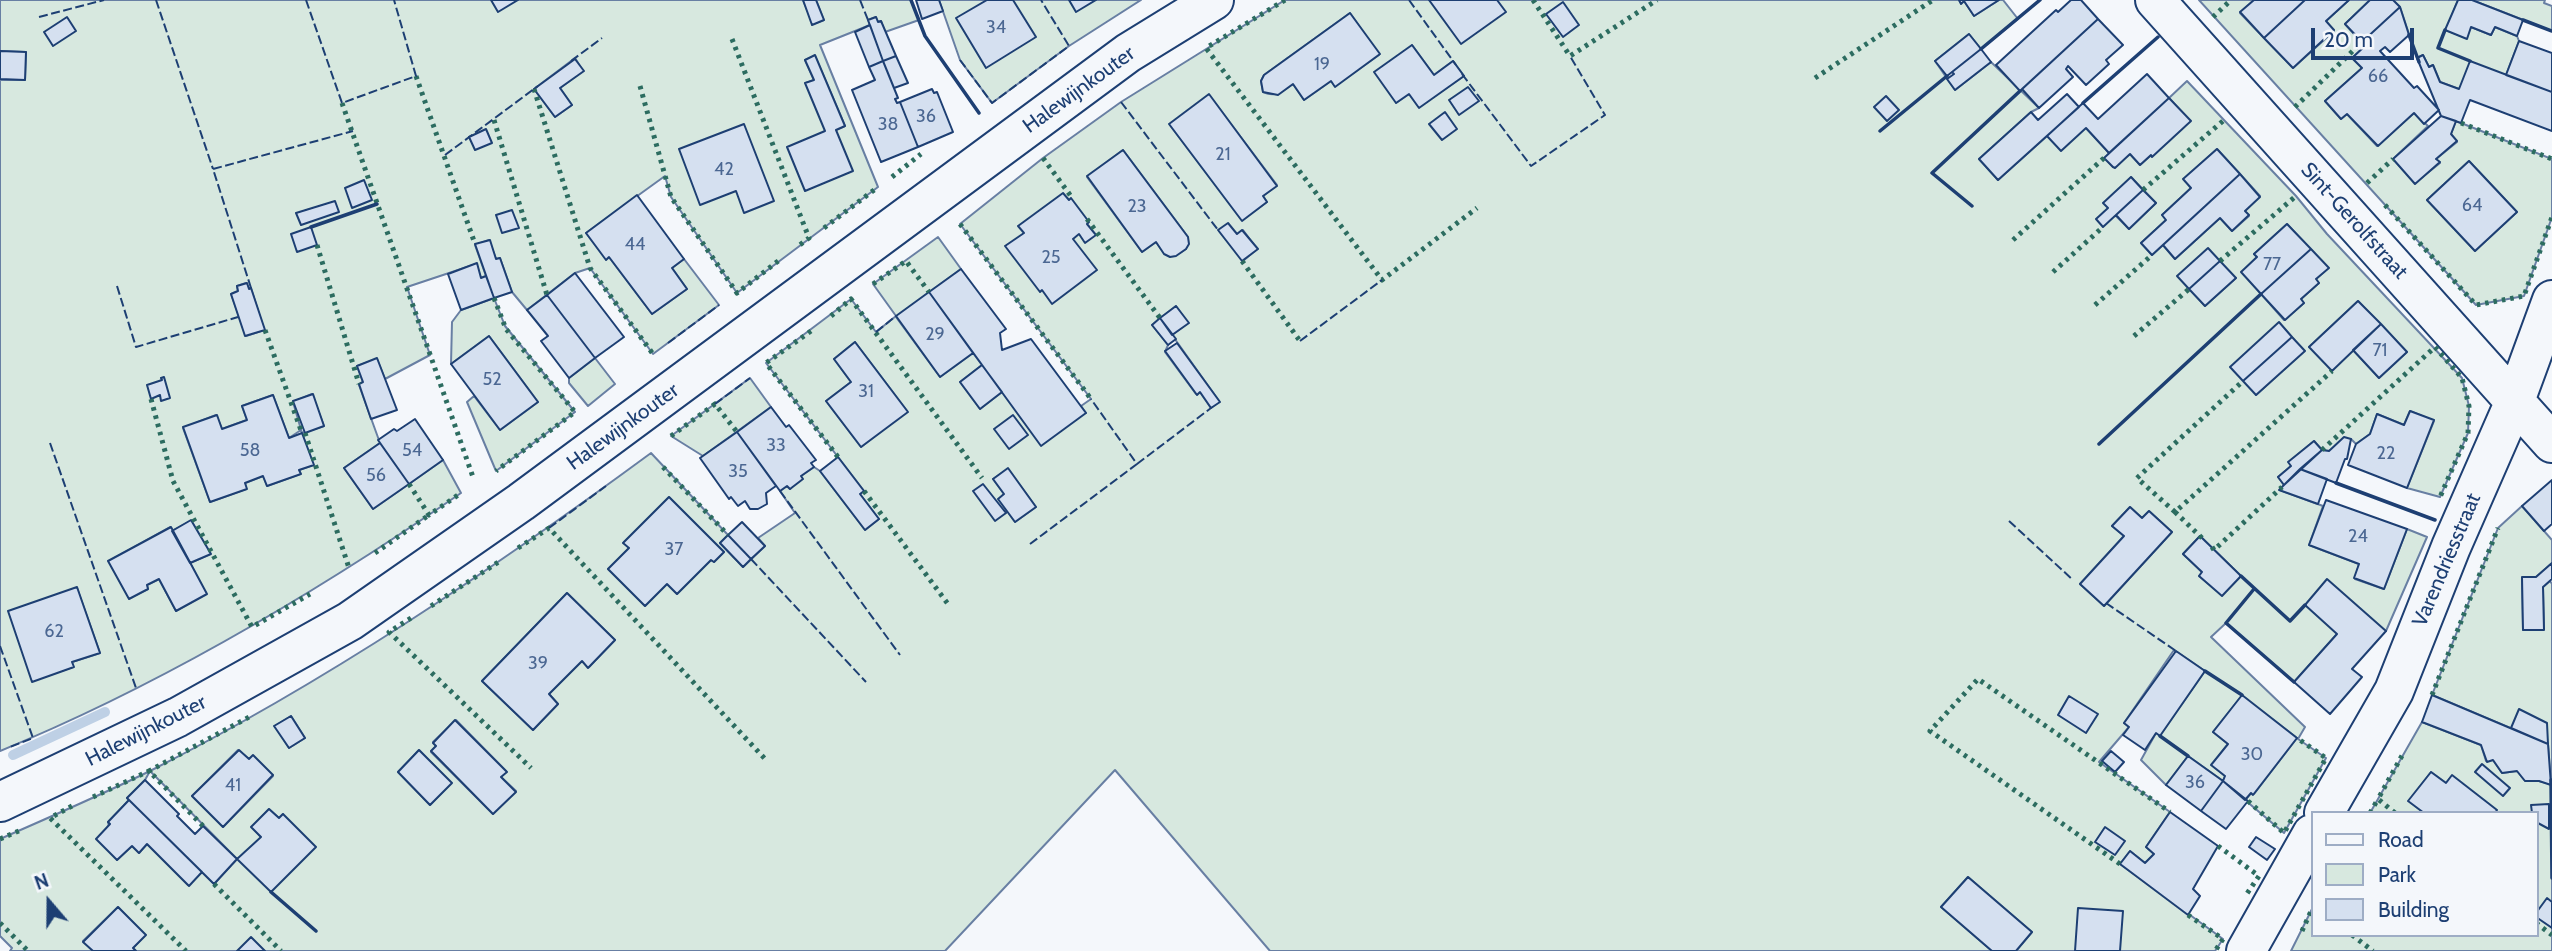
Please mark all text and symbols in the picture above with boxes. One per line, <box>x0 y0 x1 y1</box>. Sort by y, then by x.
scale bar <box>2314 14 2417 58</box>
house number: 34 <box>986 17 1006 39</box>
text: 20 m <box>2324 27 2373 52</box>
street label: Halewijnkouter <box>1018 41 1140 139</box>
house number: 19 <box>1314 54 1330 76</box>
house number: 66 <box>2368 66 2388 88</box>
house number: 36 <box>916 106 936 128</box>
house number: 38 <box>878 114 898 136</box>
house number: 21 <box>1215 144 1231 166</box>
street label: Sint-Gerolfstraat <box>2295 158 2413 284</box>
house number: 42 <box>714 159 734 181</box>
house number: 64 <box>2462 195 2482 217</box>
house number: 23 <box>1127 196 1147 218</box>
house number: 44 <box>625 234 645 256</box>
house number: 25 <box>1041 247 1061 269</box>
house number: 77 <box>2263 254 2281 276</box>
house number: 29 <box>925 324 945 346</box>
house number: 71 <box>2373 340 2387 362</box>
house number: 52 <box>482 369 502 391</box>
street label: Halewijnkouter <box>562 378 684 476</box>
house number: 31 <box>858 381 874 403</box>
house number: 33 <box>766 435 786 457</box>
house number: 58 <box>240 440 260 462</box>
house number: 54 <box>402 440 422 462</box>
house number: 22 <box>2377 443 2395 465</box>
house number: 35 <box>728 461 748 483</box>
house number: 56 <box>366 465 386 487</box>
street label: Varendriesstraat <box>2408 490 2486 630</box>
house number: 24 <box>2348 526 2368 548</box>
house number: 37 <box>665 539 683 561</box>
house number: 62 <box>44 621 64 643</box>
house number: 39 <box>528 653 548 675</box>
street label: Halewijnkouter <box>81 690 211 772</box>
house number: 30 <box>2241 744 2263 766</box>
house number: 36 <box>2185 772 2205 794</box>
house number: 41 <box>225 775 241 797</box>
legend <box>2310 811 2538 937</box>
text: Road <box>2378 827 2424 852</box>
text: Park <box>2378 862 2416 887</box>
north arrow <box>14 867 84 937</box>
text: N <box>31 869 52 895</box>
text: Building <box>2378 897 2449 922</box>

